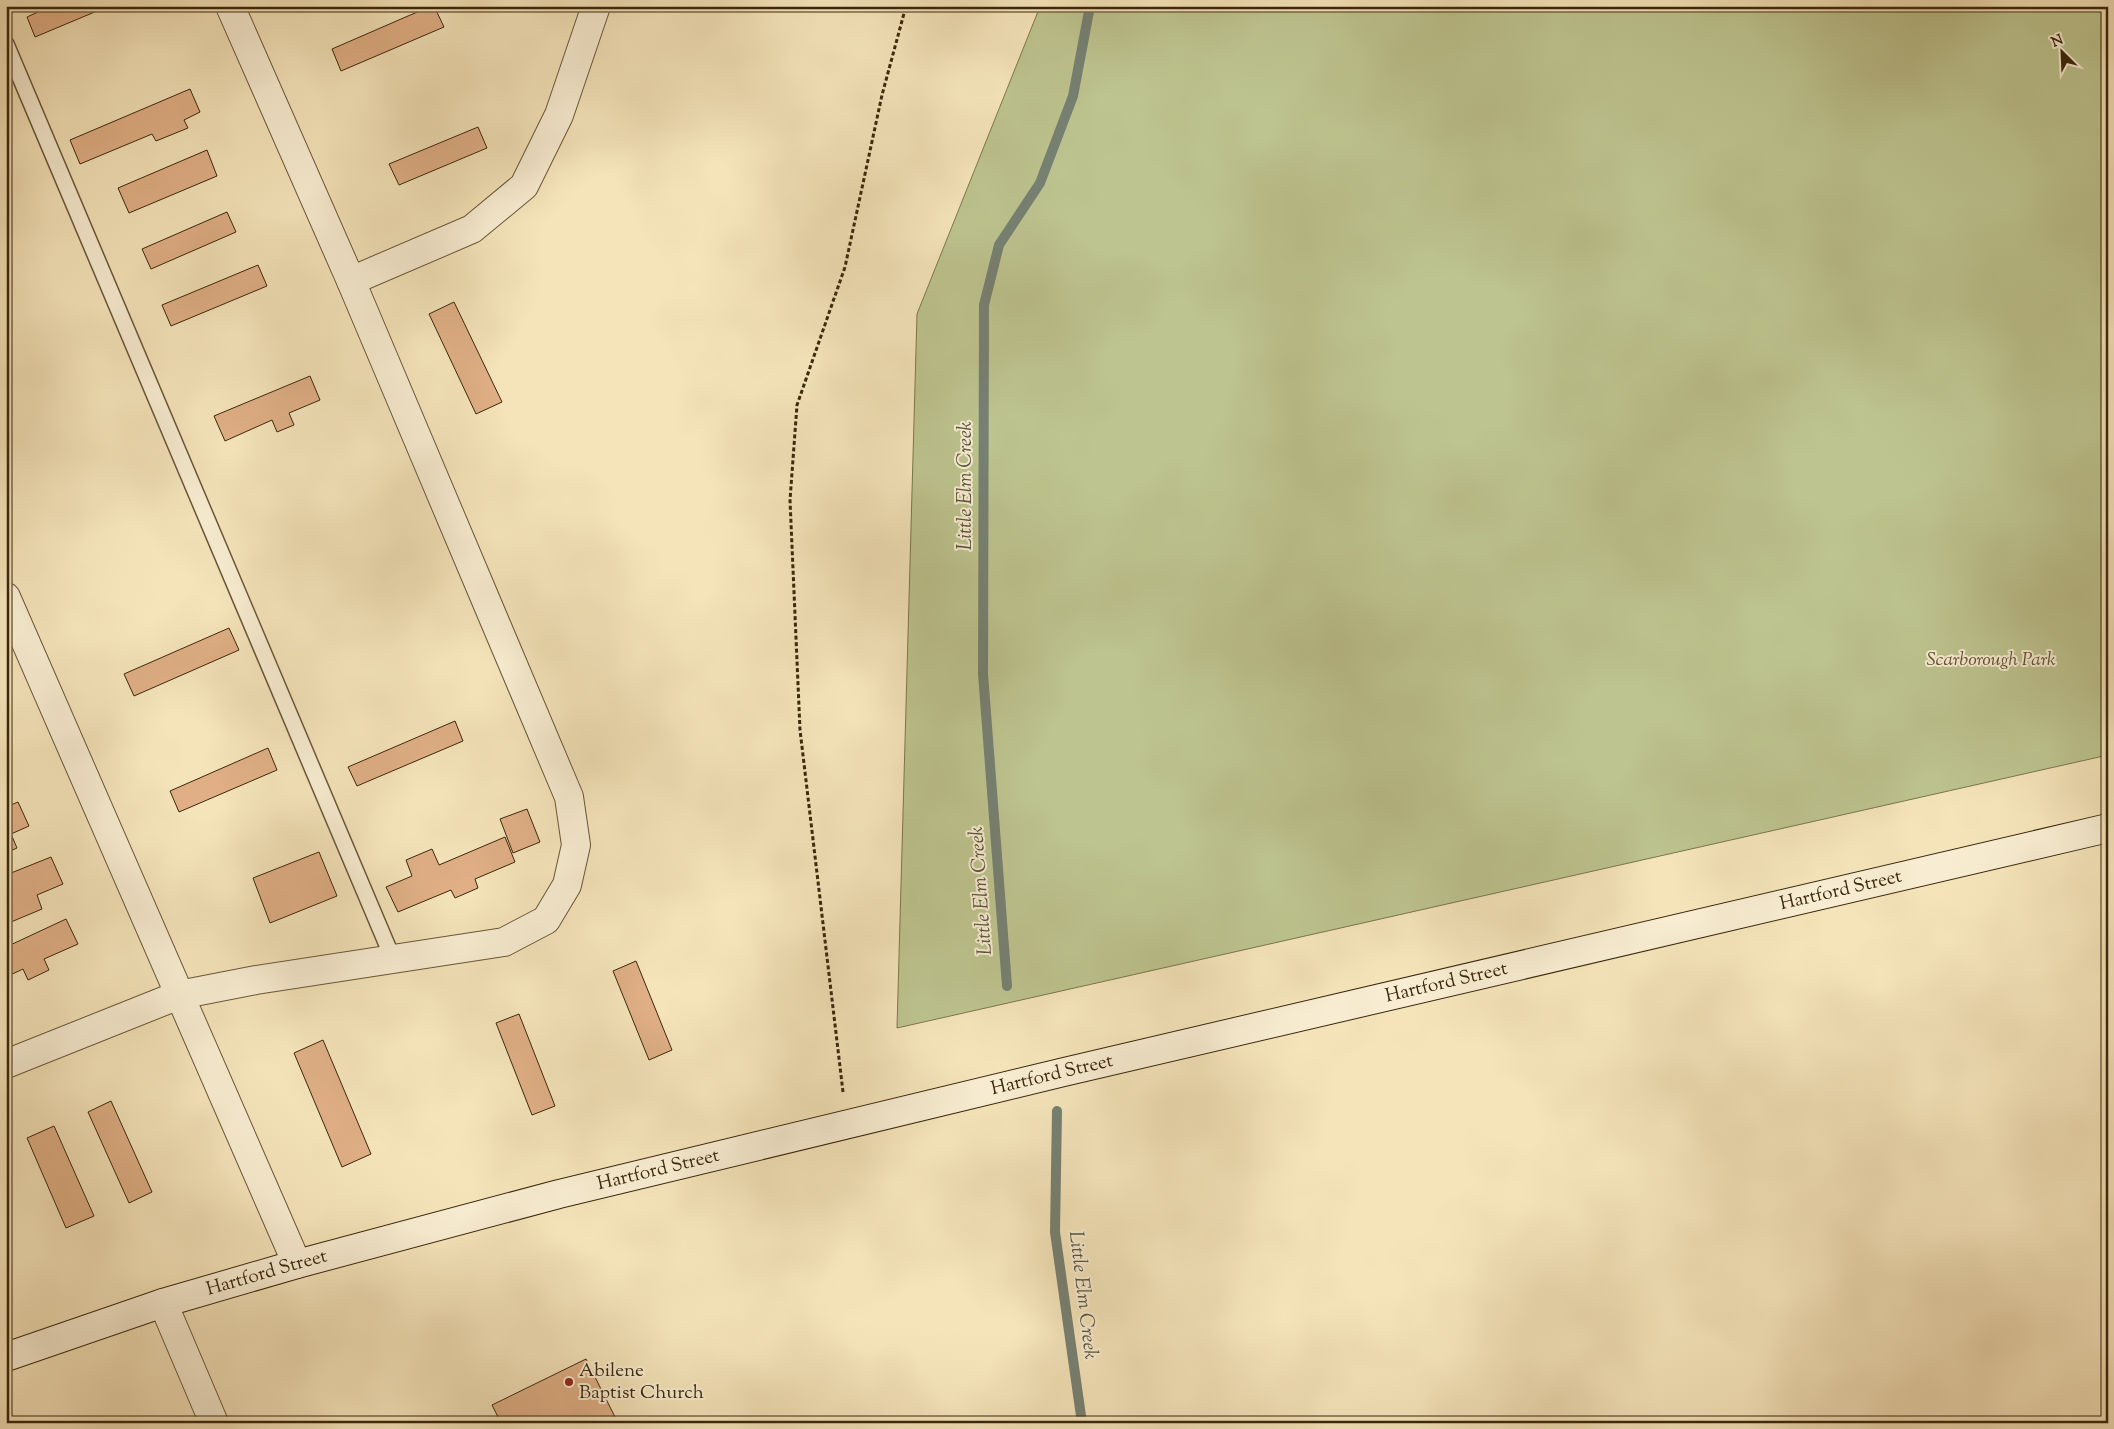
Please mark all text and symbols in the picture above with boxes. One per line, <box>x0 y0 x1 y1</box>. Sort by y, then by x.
north arrow <box>2036 28 2086 78</box>
text: N <box>2048 31 2067 53</box>
water label: Little Elm Creek <box>952 421 981 551</box>
park label: Scarborough Park <box>1926 647 2056 674</box>
water label: Little Elm Creek <box>963 826 1001 956</box>
street label: Hartford Street <box>1777 863 1905 918</box>
street label: Hartford Street <box>1383 955 1511 1010</box>
street label: Hartford Street <box>988 1047 1116 1103</box>
street label: Hartford Street <box>595 1142 723 1198</box>
water label: Little Elm Creek <box>1060 1229 1104 1361</box>
street label: Hartford Street <box>203 1243 331 1303</box>
place label: Abilene Baptist Church <box>579 1358 704 1407</box>
marker: Abilene Baptist Church <box>563 1376 575 1388</box>

